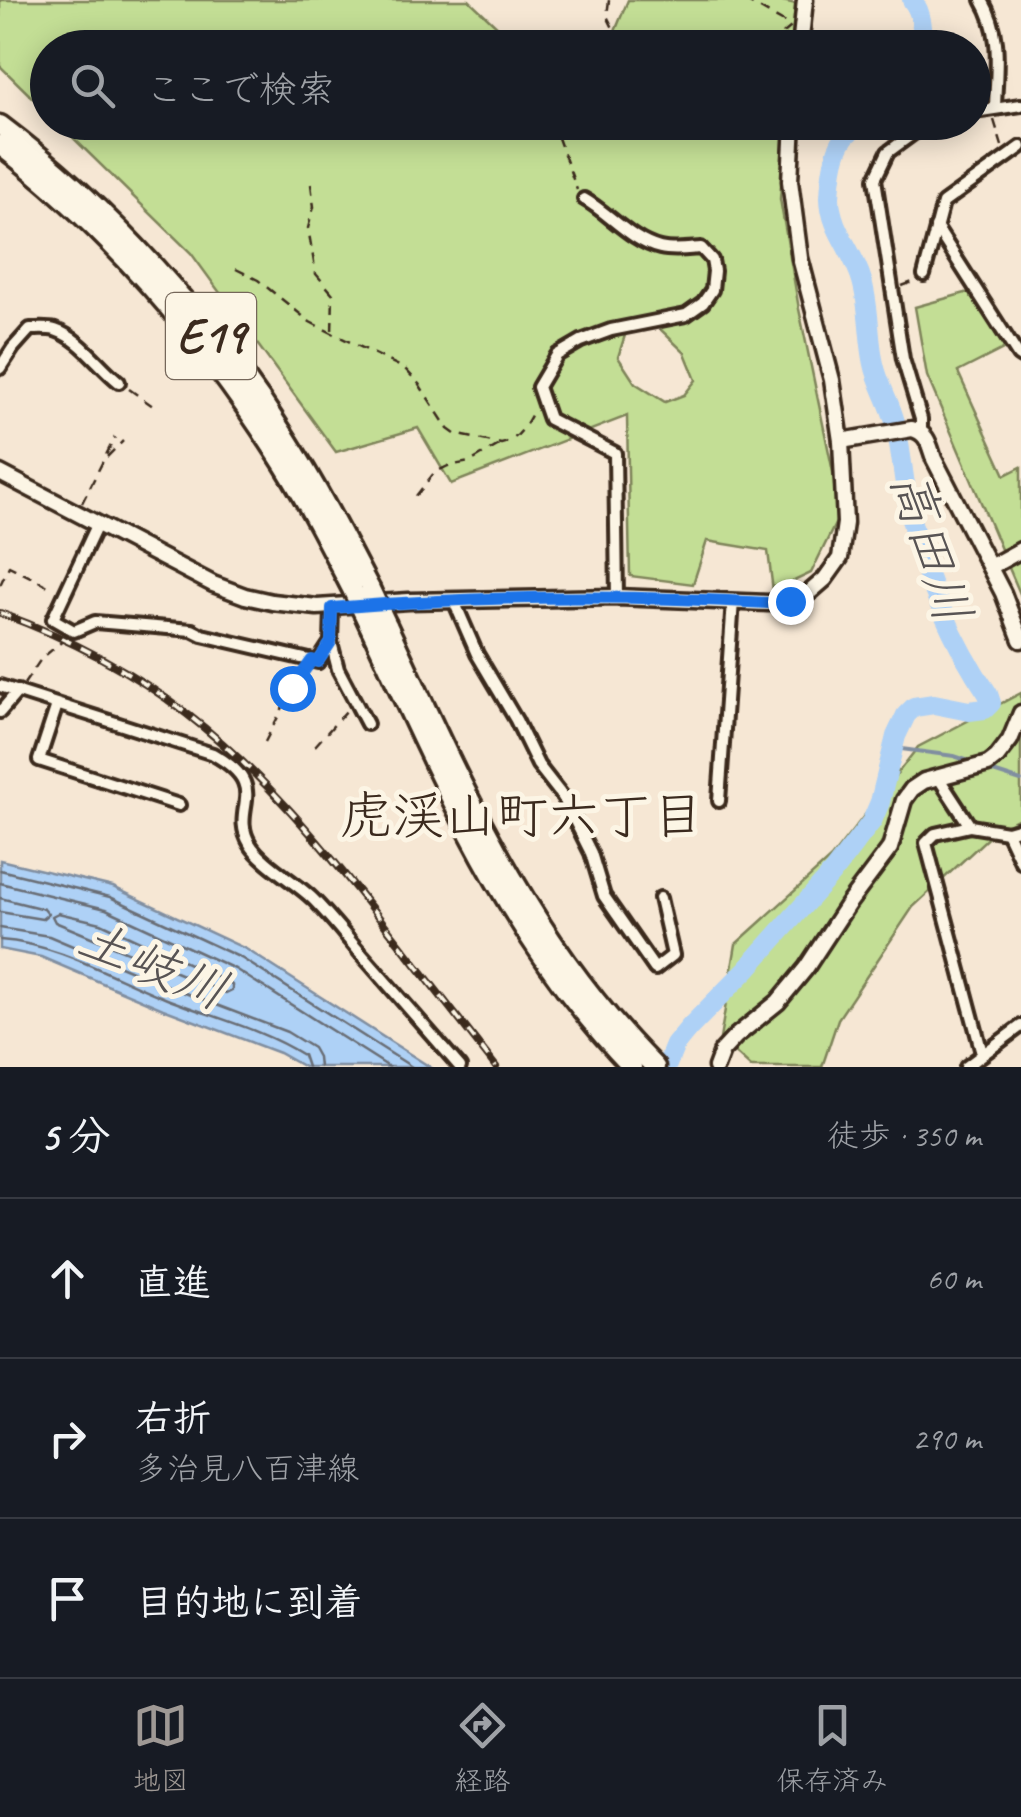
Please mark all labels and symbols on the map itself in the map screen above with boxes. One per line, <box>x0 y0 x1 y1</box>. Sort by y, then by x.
road number: E19 <box>166 293 256 379</box>
water label: 高田川 <box>876 463 986 631</box>
route end <box>768 579 814 625</box>
route start <box>270 666 316 712</box>
district label: 虎渓山町六丁目 <box>340 783 704 849</box>
water label: 土岐川 <box>68 905 238 1025</box>

